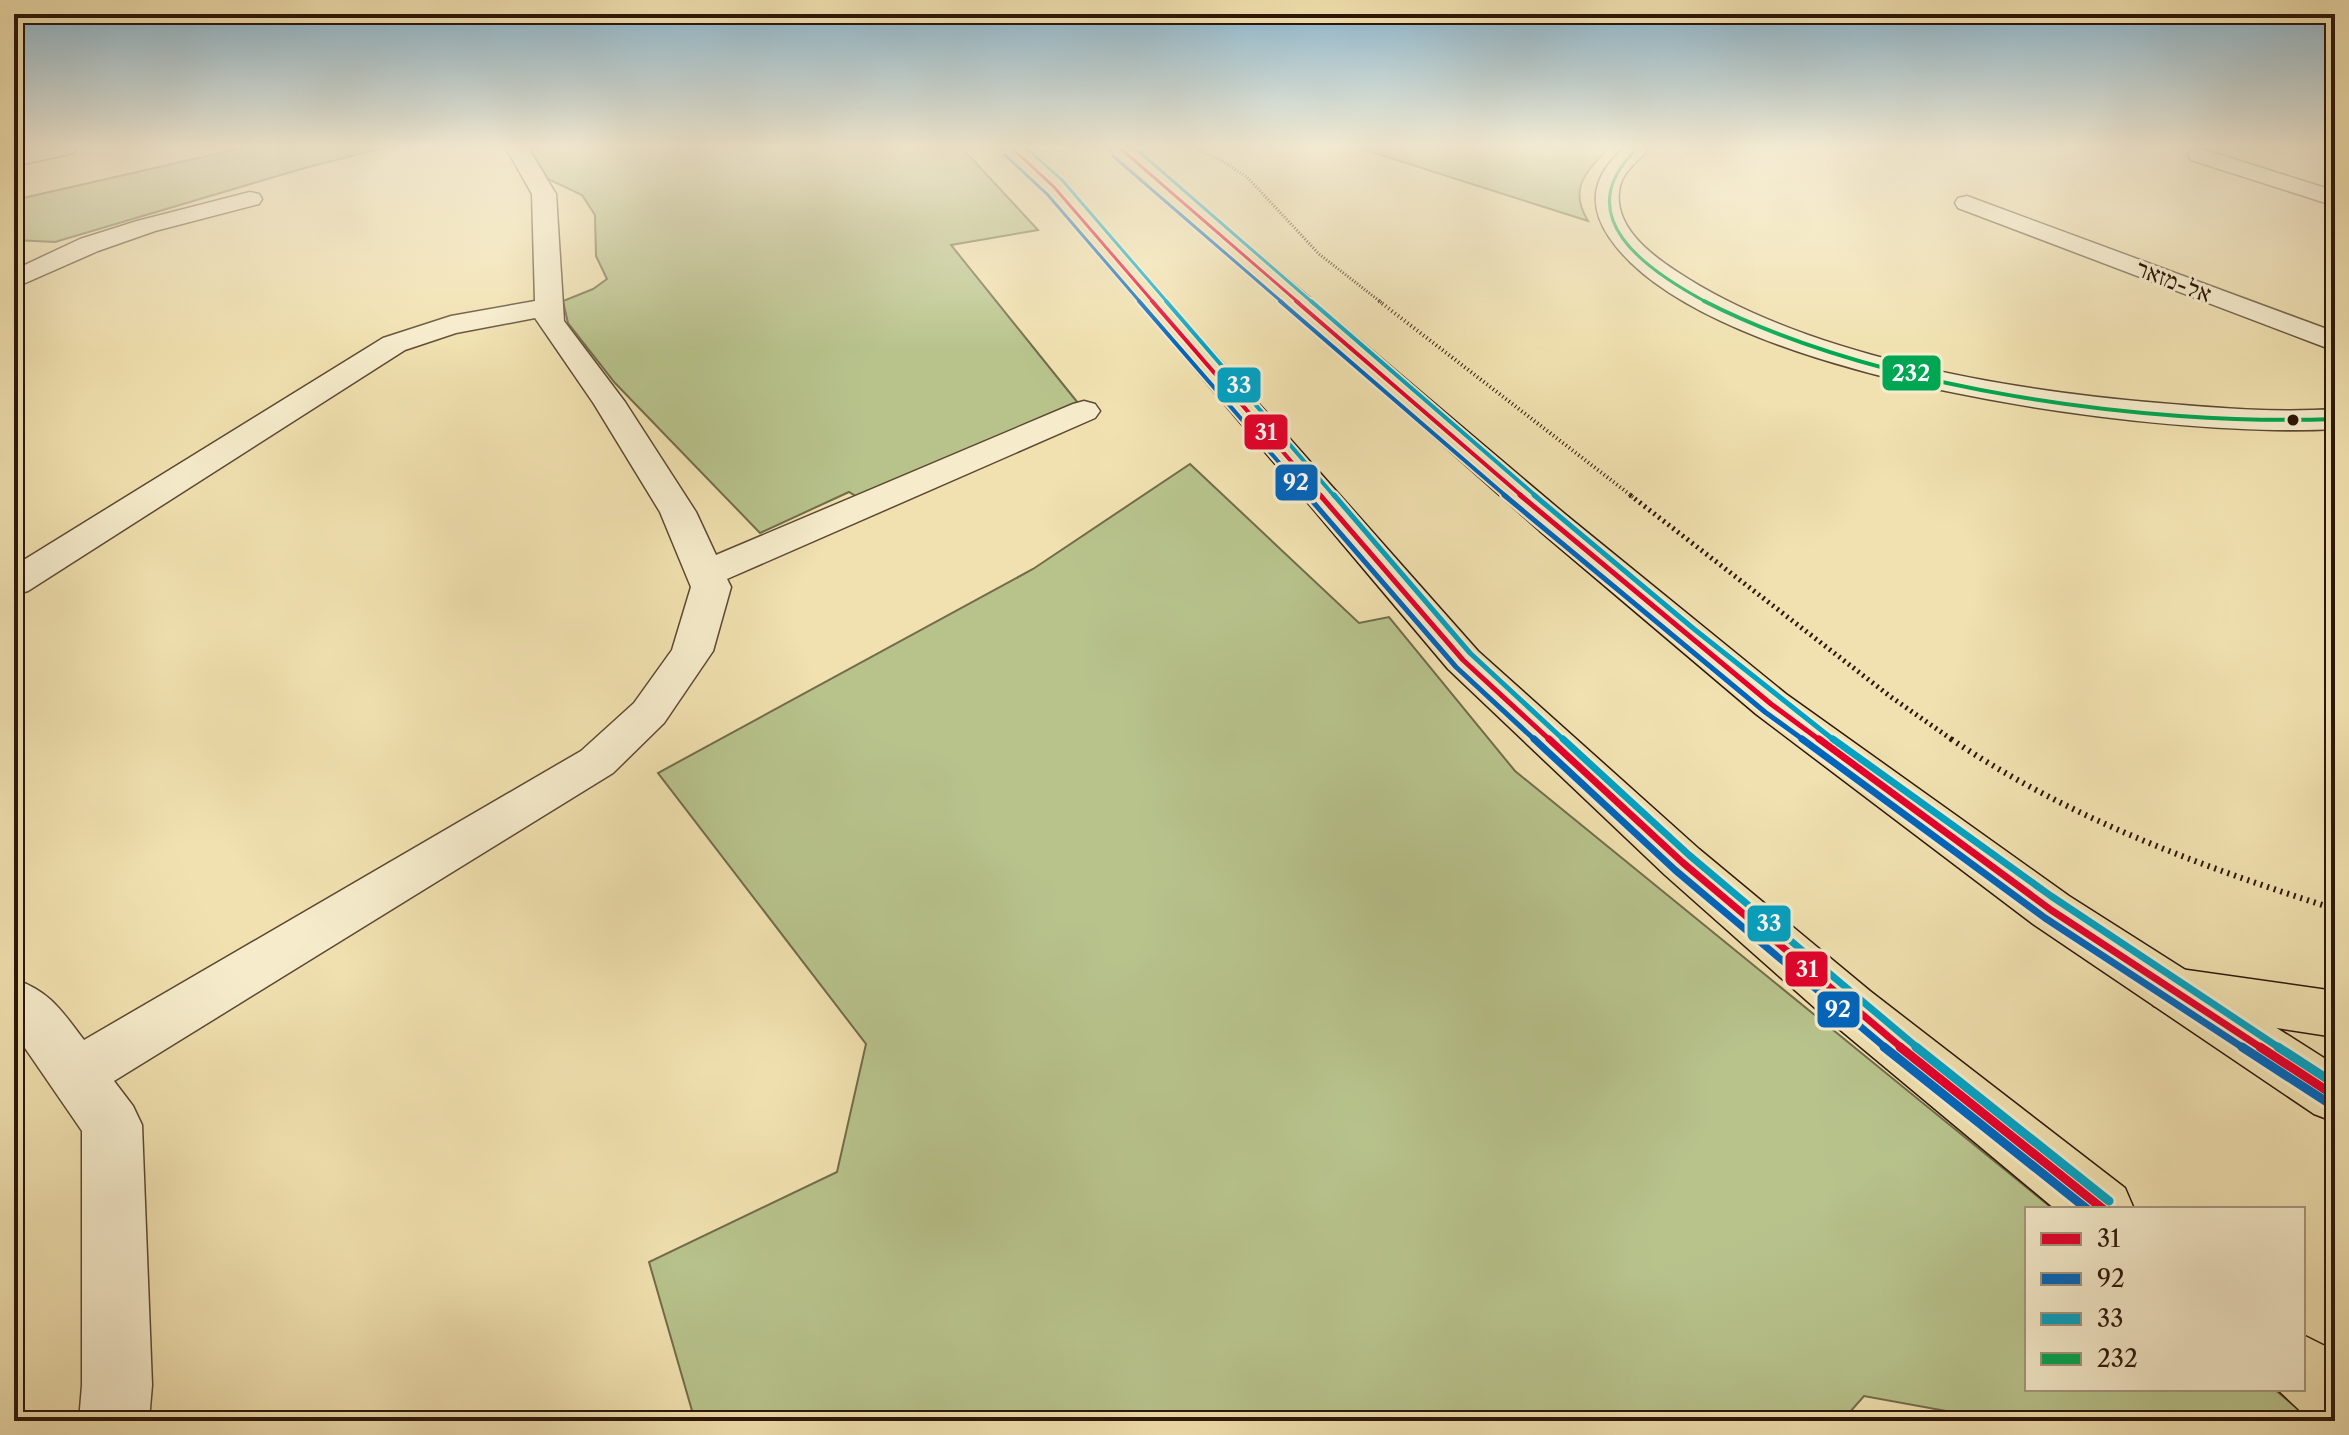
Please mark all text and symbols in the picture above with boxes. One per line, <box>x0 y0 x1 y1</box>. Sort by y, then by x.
street label: אל-מזאר <box>2132 253 2216 309</box>
line badge: 232 <box>1881 354 1942 392</box>
text: 232 <box>1892 360 1930 387</box>
line badge: 33 <box>1216 366 1262 404</box>
text: 33 <box>1227 372 1251 399</box>
unlabelled marker <box>2285 412 2301 428</box>
line badge: 31 <box>1243 413 1289 451</box>
text: 31 <box>1255 419 1277 446</box>
line badge: 92 <box>1274 463 1319 502</box>
text: 92 <box>1283 469 1309 496</box>
line badge: 33 <box>1746 904 1792 943</box>
text: 33 <box>1757 910 1781 937</box>
line badge: 31 <box>1784 950 1829 988</box>
text: 31 <box>1796 956 1818 983</box>
line badge: 92 <box>1816 990 1861 1029</box>
text: 92 <box>1825 996 1851 1023</box>
legend <box>2025 1207 2305 1391</box>
text: 31 <box>2097 1224 2120 1253</box>
text: 92 <box>2097 1264 2125 1293</box>
text: 33 <box>2097 1304 2123 1333</box>
text: 232 <box>2097 1344 2138 1373</box>

